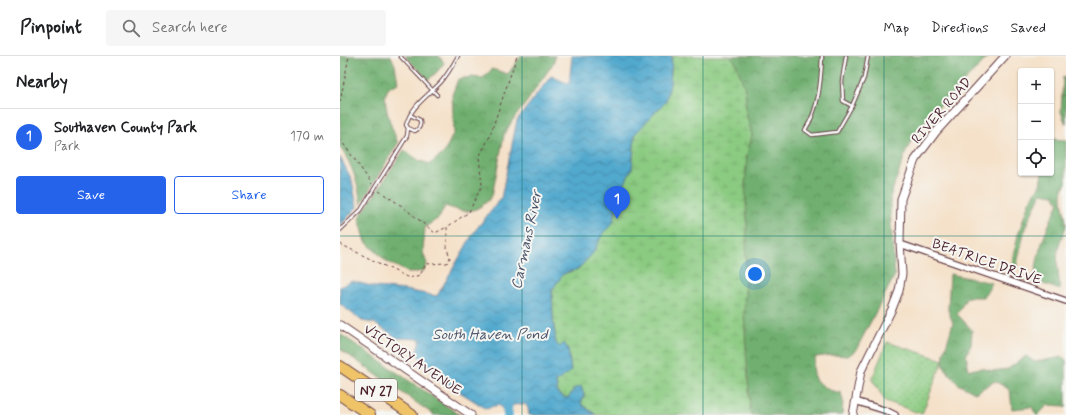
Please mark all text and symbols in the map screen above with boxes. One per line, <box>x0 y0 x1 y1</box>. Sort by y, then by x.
search box <box>106 10 386 46</box>
text: Pinpoint <box>20 15 82 40</box>
icon: search <box>120 17 142 39</box>
text: Search here <box>152 18 228 38</box>
text: Map <box>883 19 909 37</box>
text: Directions <box>931 19 989 37</box>
text: Saved <box>1011 19 1046 37</box>
map controls <box>1018 68 1054 176</box>
button: + <box>1018 68 1054 104</box>
text: Nearby <box>16 71 68 93</box>
street label: RIVER ROAD <box>908 74 976 148</box>
button: − <box>1018 104 1054 140</box>
text: Southaven County Park <box>54 118 197 138</box>
text: 1 <box>26 128 32 145</box>
text: 170 m <box>290 128 324 145</box>
text: Park <box>54 138 80 155</box>
button: locate <box>1018 140 1054 176</box>
button: Save <box>16 176 166 214</box>
button: Share <box>174 176 324 214</box>
pin: 1 <box>604 186 630 219</box>
water label: Carmans River <box>507 187 548 291</box>
street label: BEATRICE DRIVE <box>930 235 1044 289</box>
your location <box>745 264 765 284</box>
street label: VICTORY AVENUE <box>360 320 465 399</box>
water label: South Haven Pond <box>432 325 549 345</box>
road number: NY 27 <box>355 379 397 401</box>

